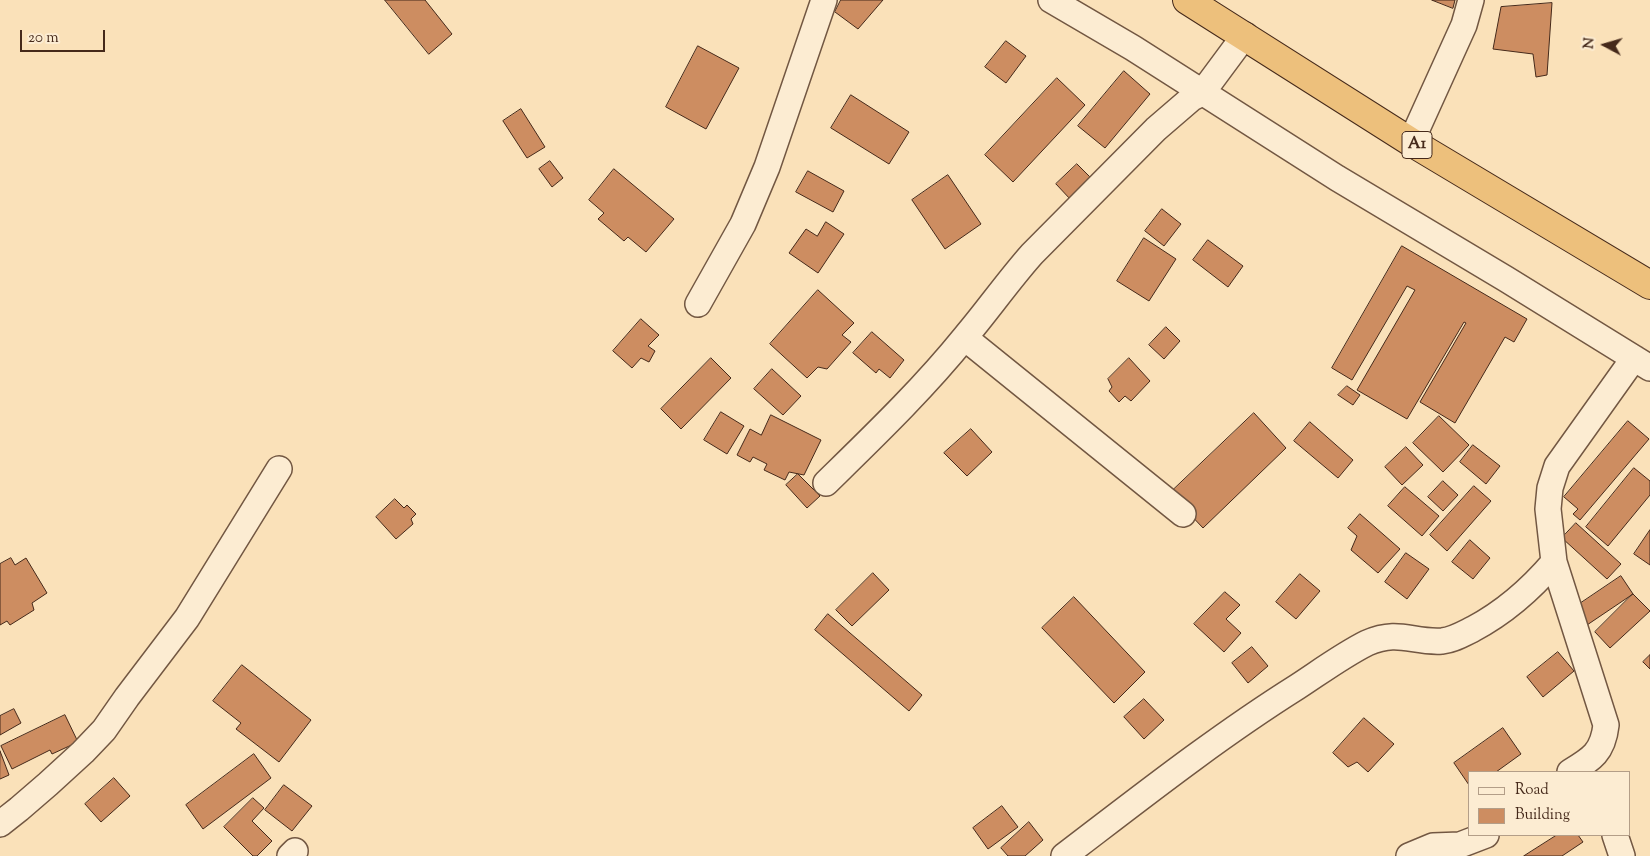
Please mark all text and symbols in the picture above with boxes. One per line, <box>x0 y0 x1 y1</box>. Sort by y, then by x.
scale bar <box>22 20 108 52</box>
north arrow <box>1580 20 1630 70</box>
text: 20 m <box>28 28 59 49</box>
text: N <box>1580 37 1601 50</box>
road number: A1 <box>1402 132 1432 158</box>
legend <box>1468 771 1630 836</box>
text: Road <box>1515 780 1549 801</box>
text: Building <box>1515 805 1570 826</box>

